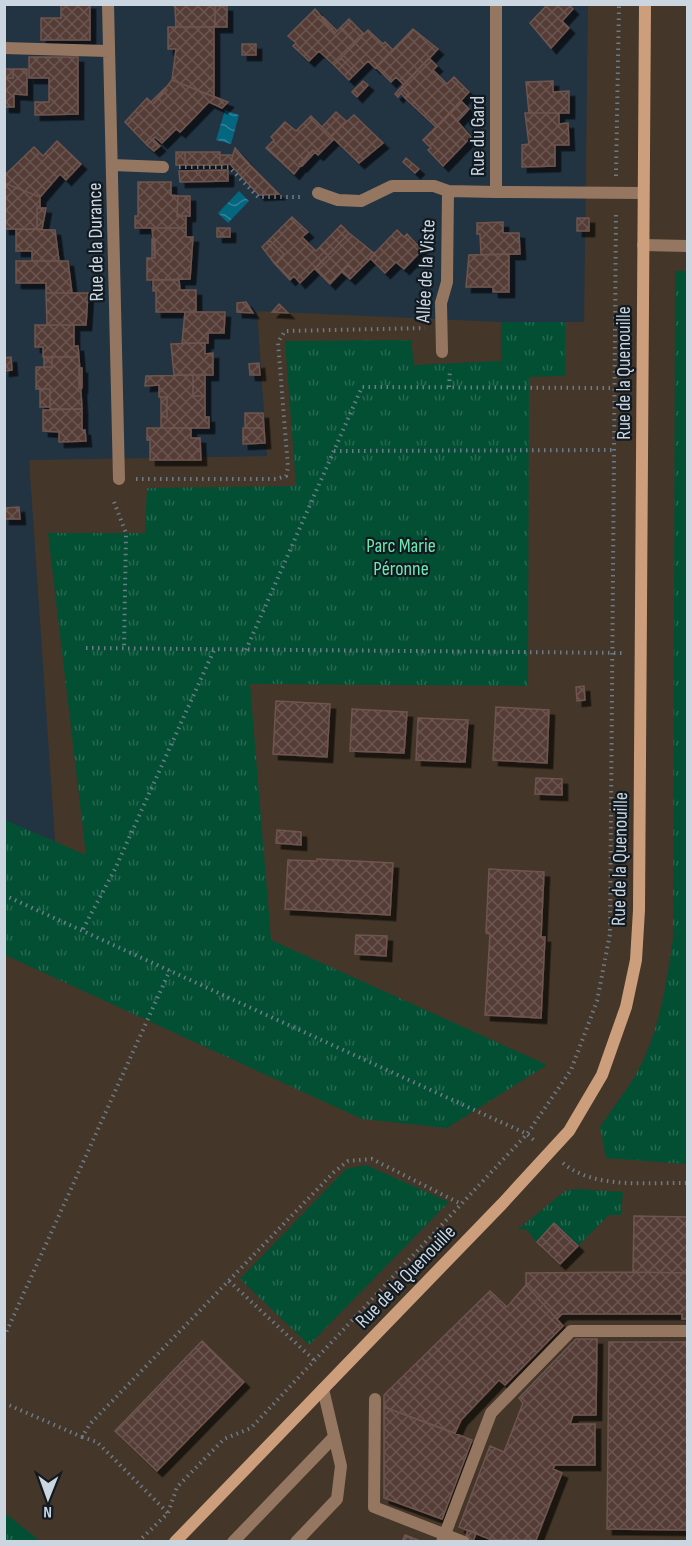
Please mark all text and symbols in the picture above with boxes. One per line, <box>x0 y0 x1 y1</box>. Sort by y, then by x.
street label: Rue du Gard <box>466 96 490 176</box>
street label: Rue de la Durance <box>83 182 109 302</box>
street label: Allée de la Viste <box>411 219 441 324</box>
street label: Rue de la Quenouille <box>612 306 636 440</box>
park label: Parc Marie Péronne <box>366 534 436 581</box>
street label: Rue de la Quenouille <box>607 792 633 926</box>
street label: Rue de la Quenouille <box>351 1220 461 1333</box>
north arrow <box>18 1468 78 1528</box>
text: N <box>43 1502 52 1521</box>

